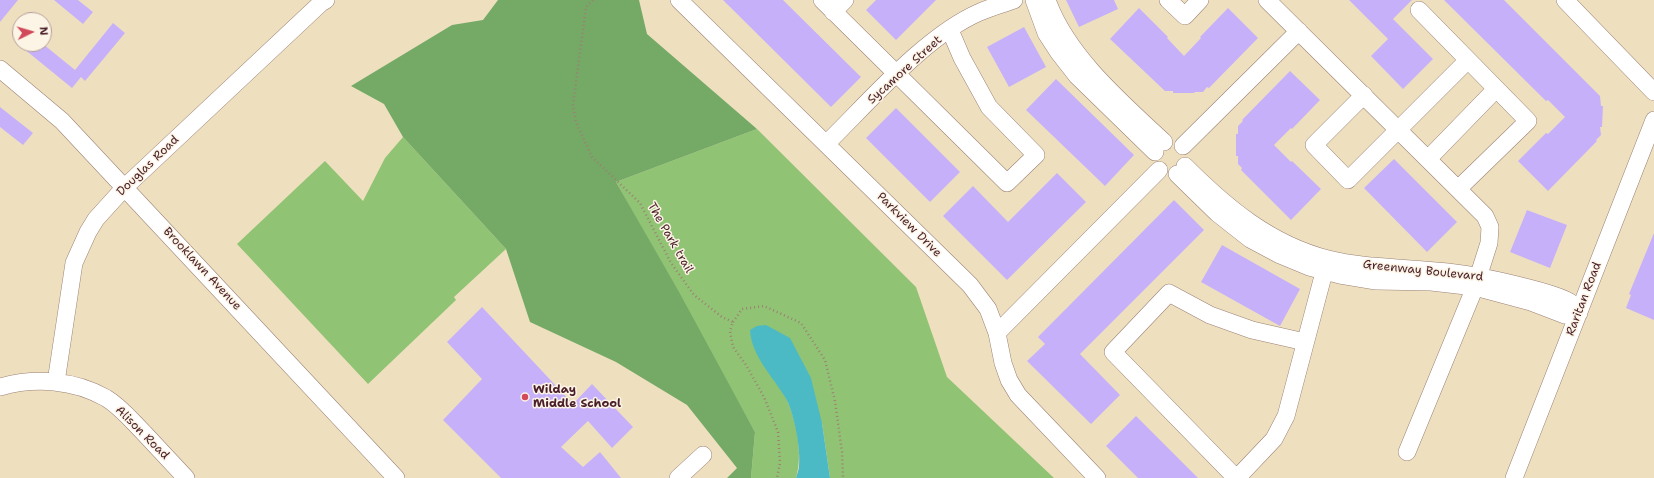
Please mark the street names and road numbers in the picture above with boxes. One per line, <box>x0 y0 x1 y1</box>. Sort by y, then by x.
street label: Sycamore Street <box>865 33 945 107</box>
street label: Douglas Road <box>114 133 182 199</box>
street label: Parkview Drive <box>874 190 944 260</box>
street label: The Park trail <box>644 200 696 276</box>
street label: Brooklawn Avenue <box>160 225 244 313</box>
street label: Greenway Boulevard <box>1362 258 1484 284</box>
street label: Raritan Road <box>1563 260 1605 338</box>
street label: Alison Road <box>112 403 172 463</box>

